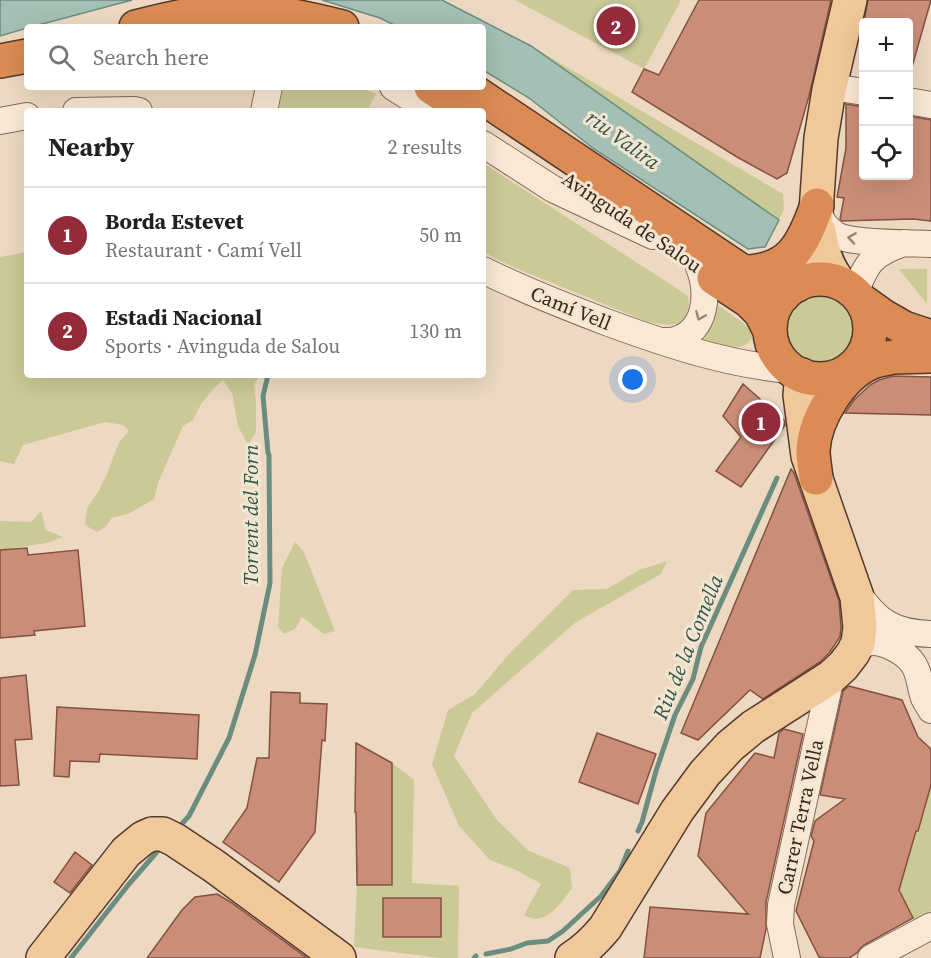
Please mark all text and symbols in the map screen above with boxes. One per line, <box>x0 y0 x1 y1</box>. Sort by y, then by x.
pin: 2 <box>596 3 636 48</box>
map controls <box>859 18 913 180</box>
button: + <box>859 18 913 72</box>
search box <box>24 24 486 90</box>
icon: search <box>45 41 78 74</box>
text: Search here <box>93 42 209 72</box>
button: − <box>859 72 913 126</box>
water label: riu Valira <box>581 103 666 176</box>
button: locate <box>859 126 913 180</box>
text: Nearby <box>48 129 134 165</box>
text: 2 results <box>387 133 462 161</box>
street label: Avinguda de Salou <box>557 165 707 279</box>
text: Borda Estevet <box>105 206 244 236</box>
text: 1 <box>62 221 73 249</box>
text: 50 m <box>419 221 462 249</box>
one-way arrow <box>847 233 856 245</box>
text: Restaurant · Camí Vell <box>105 236 302 264</box>
street label: Camí Vell <box>526 279 616 337</box>
text: Estadi Nacional <box>105 302 262 332</box>
one-way arrow <box>695 309 707 320</box>
text: 2 <box>62 317 73 345</box>
text: 130 m <box>409 317 462 345</box>
text: Sports · Avinguda de Salou <box>105 332 340 360</box>
your location <box>618 365 647 394</box>
pin: 1 <box>742 400 780 444</box>
water label: Torrent del Forn <box>236 444 265 586</box>
water label: Riu de la Comella <box>645 570 730 724</box>
street label: Carrer Terra Vella <box>770 736 830 897</box>

